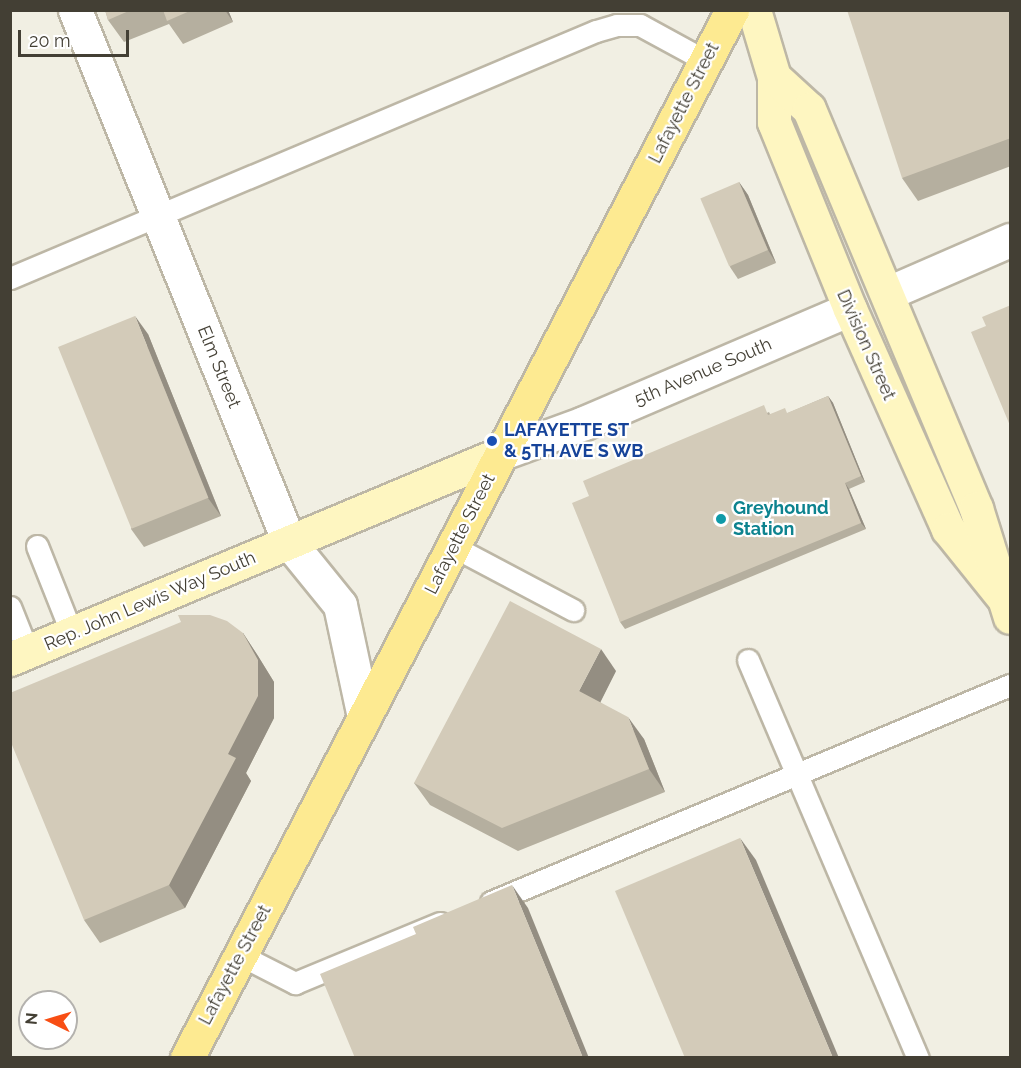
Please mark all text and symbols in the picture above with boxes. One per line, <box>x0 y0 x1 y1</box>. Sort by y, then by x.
scale bar <box>21 18 132 56</box>
text: 20 m <box>29 30 71 51</box>
street label: Lafayette Street <box>644 39 724 167</box>
street label: Division Street <box>832 286 900 404</box>
street label: Elm Street <box>193 323 245 411</box>
street label: 5th Avenue South <box>631 333 775 411</box>
place label: LAFAYETTE ST & 5TH AVE S WB <box>504 420 645 462</box>
marker: LAFAYETTE ST & 5TH AVE S WB <box>485 434 499 448</box>
street label: Lafayette Street <box>420 470 500 598</box>
place label: Greyhound Station <box>733 498 829 540</box>
marker: Greyhound Station <box>714 512 728 526</box>
street label: Rep. John Lewis Way South <box>40 546 260 656</box>
street label: Lafayette Street <box>194 901 276 1029</box>
north arrow <box>18 990 78 1050</box>
text: N <box>22 1012 42 1025</box>

